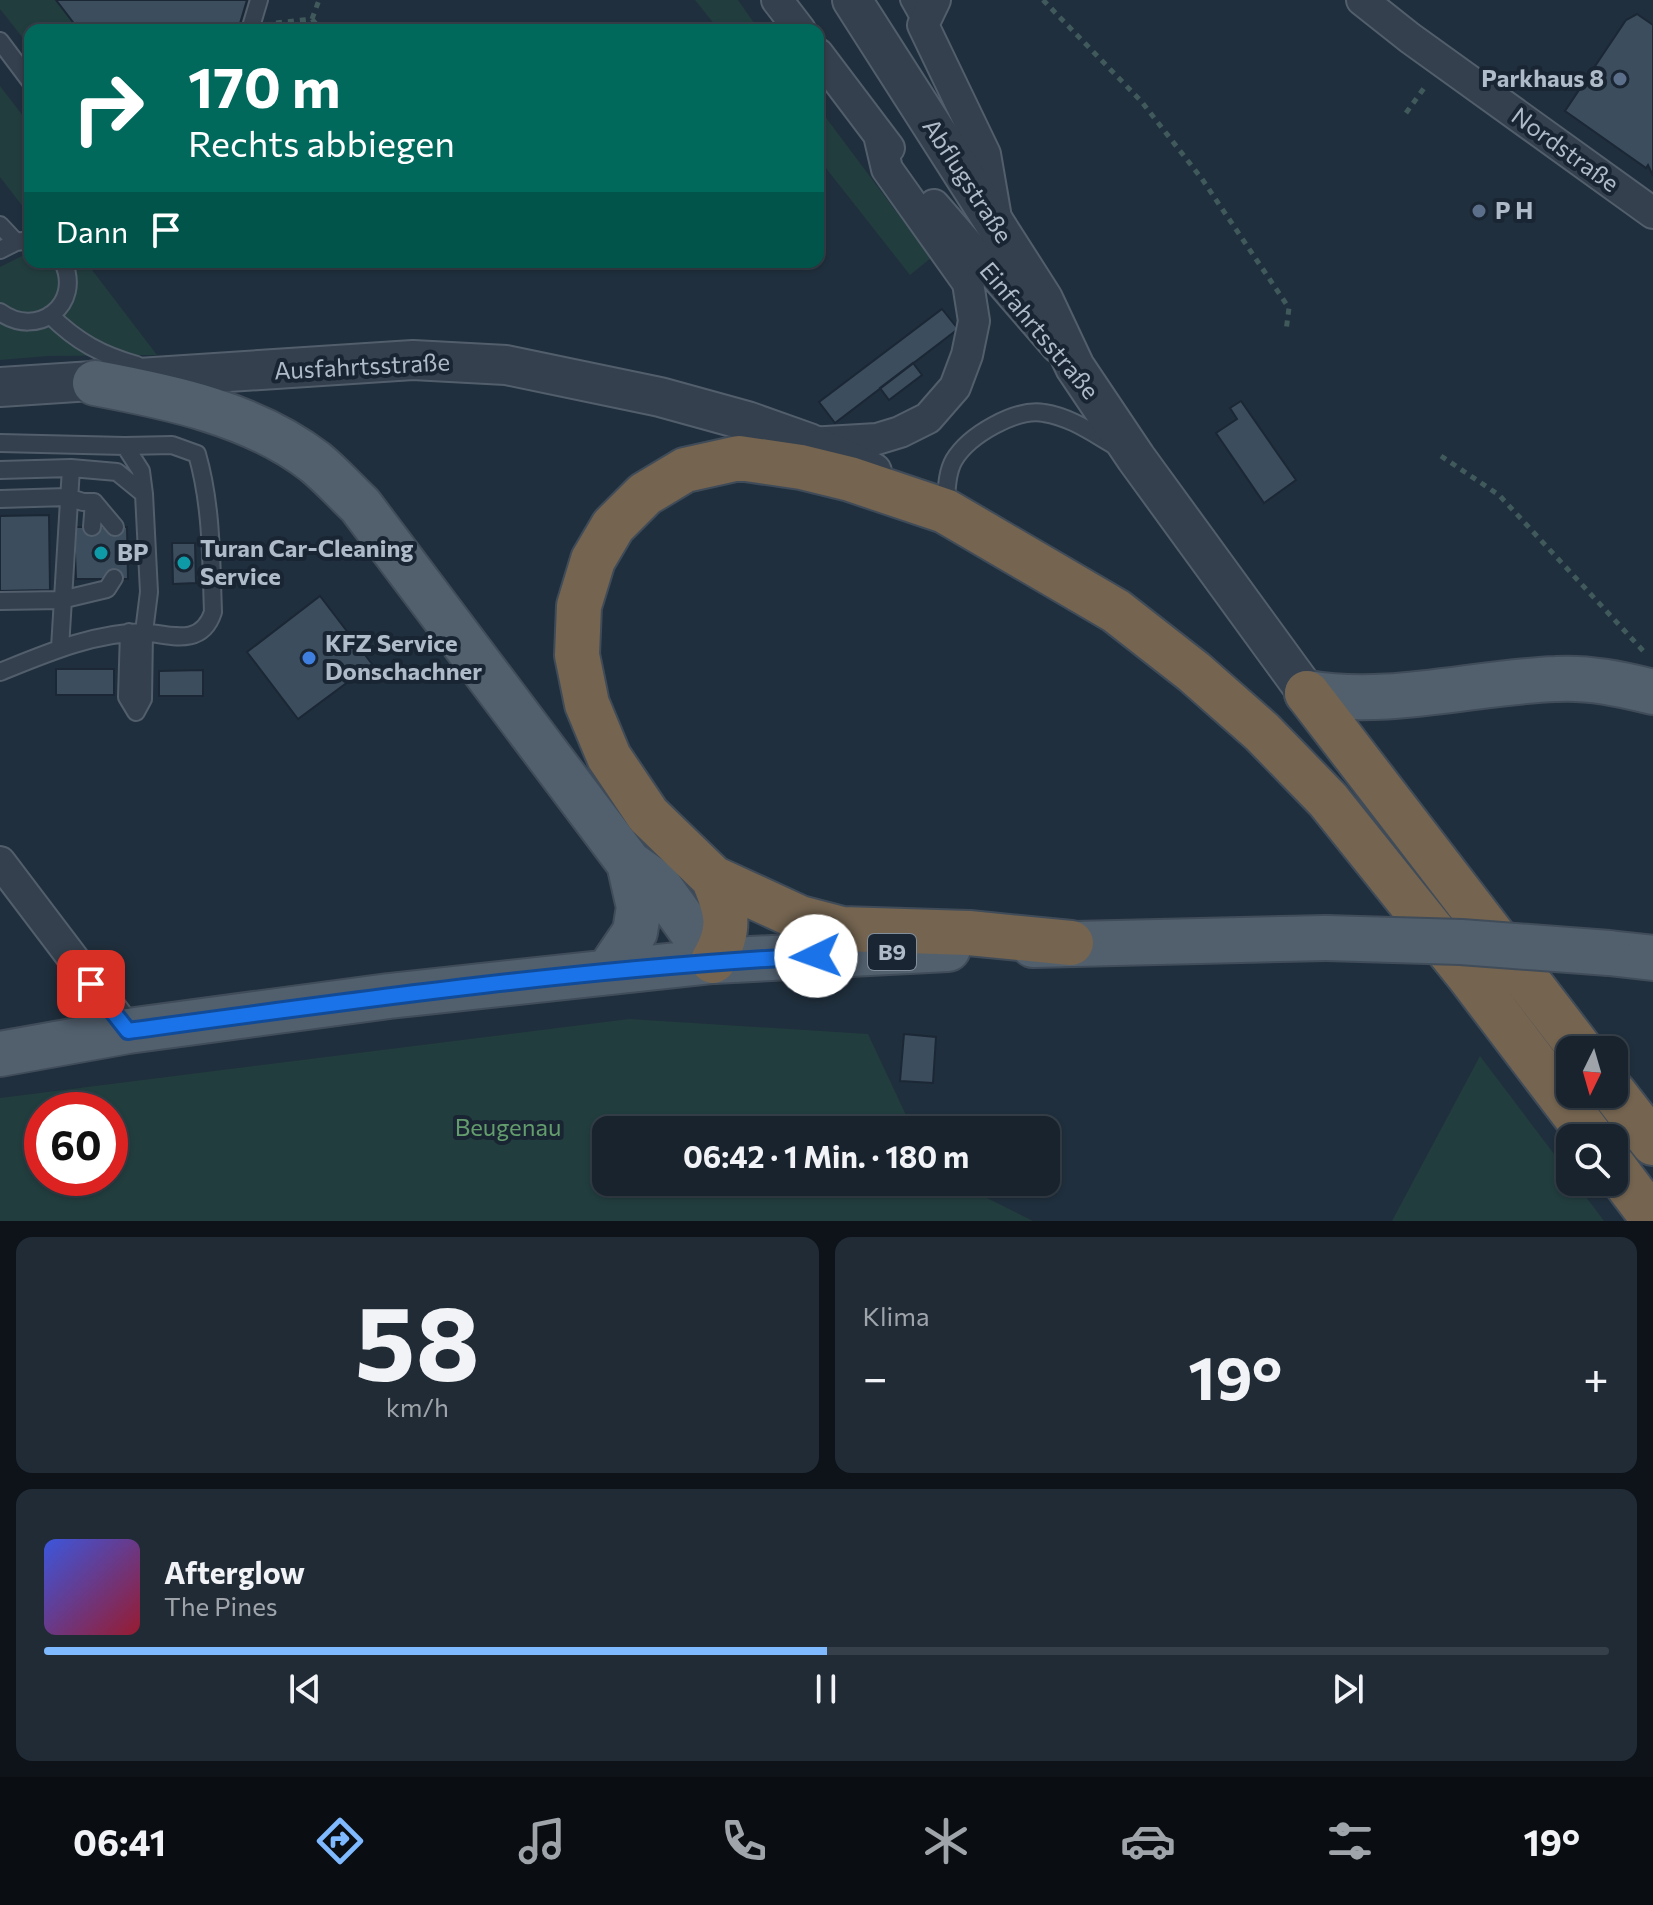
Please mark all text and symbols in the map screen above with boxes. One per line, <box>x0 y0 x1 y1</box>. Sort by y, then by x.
text: 170 m <box>188 51 341 120</box>
icon: right <box>56 56 160 160</box>
place label: Parkhaus 8 <box>1481 63 1604 92</box>
marker: Parkhaus 8 <box>1611 70 1629 88</box>
street label: Nordstraße <box>1507 100 1625 197</box>
street label: Abflugstraße <box>917 113 1019 248</box>
text: Rechts abbiegen <box>188 120 455 164</box>
place label: P H <box>1495 195 1533 224</box>
marker: P H <box>1470 202 1488 220</box>
icon: arrive <box>144 208 188 252</box>
text: Dann <box>56 212 128 249</box>
street label: Einfahrtsstraße <box>974 256 1106 404</box>
street label: Ausfahrtsstraße <box>273 346 451 385</box>
place label: Turan Car-Cleaning Service <box>200 533 414 590</box>
place label: BP <box>117 537 148 566</box>
marker: BP <box>92 544 110 562</box>
marker: Turan Car-Cleaning Service <box>175 554 193 572</box>
place label: KFZ Service Donschachner <box>325 628 482 685</box>
marker: KFZ Service Donschachner <box>300 649 318 667</box>
position arrow <box>774 914 858 998</box>
road number: B9 <box>868 934 916 970</box>
pin <box>57 950 125 1018</box>
icon: arrive <box>69 962 113 1006</box>
north arrow <box>1556 1036 1628 1108</box>
map controls <box>1556 1036 1628 1196</box>
speed limit sign: 60 <box>24 1092 128 1196</box>
park label: Beugenau <box>455 1112 561 1141</box>
button: search <box>1556 1124 1628 1196</box>
text: 06:42 · 1 Min. · 180 m <box>683 1137 969 1174</box>
text: 58 <box>355 1275 480 1402</box>
text: Klima <box>863 1300 930 1331</box>
text: 19° <box>1188 1339 1282 1412</box>
text: − <box>863 1349 888 1403</box>
text: + <box>1583 1349 1609 1403</box>
text: km/h <box>386 1391 449 1422</box>
text: Afterglow <box>164 1553 305 1590</box>
text: The Pines <box>164 1590 278 1621</box>
icon: previous <box>283 1667 327 1711</box>
icon: pause <box>804 1667 848 1711</box>
icon: next <box>1326 1667 1370 1711</box>
icon: directions <box>312 1813 368 1869</box>
icon: music <box>514 1813 570 1869</box>
icon: phone <box>716 1813 772 1869</box>
icon: climate <box>918 1813 974 1869</box>
icon: car <box>1120 1813 1176 1869</box>
icon: filters <box>1322 1813 1378 1869</box>
text: 06:41 <box>73 1819 166 1863</box>
text: 19° <box>1523 1819 1580 1863</box>

